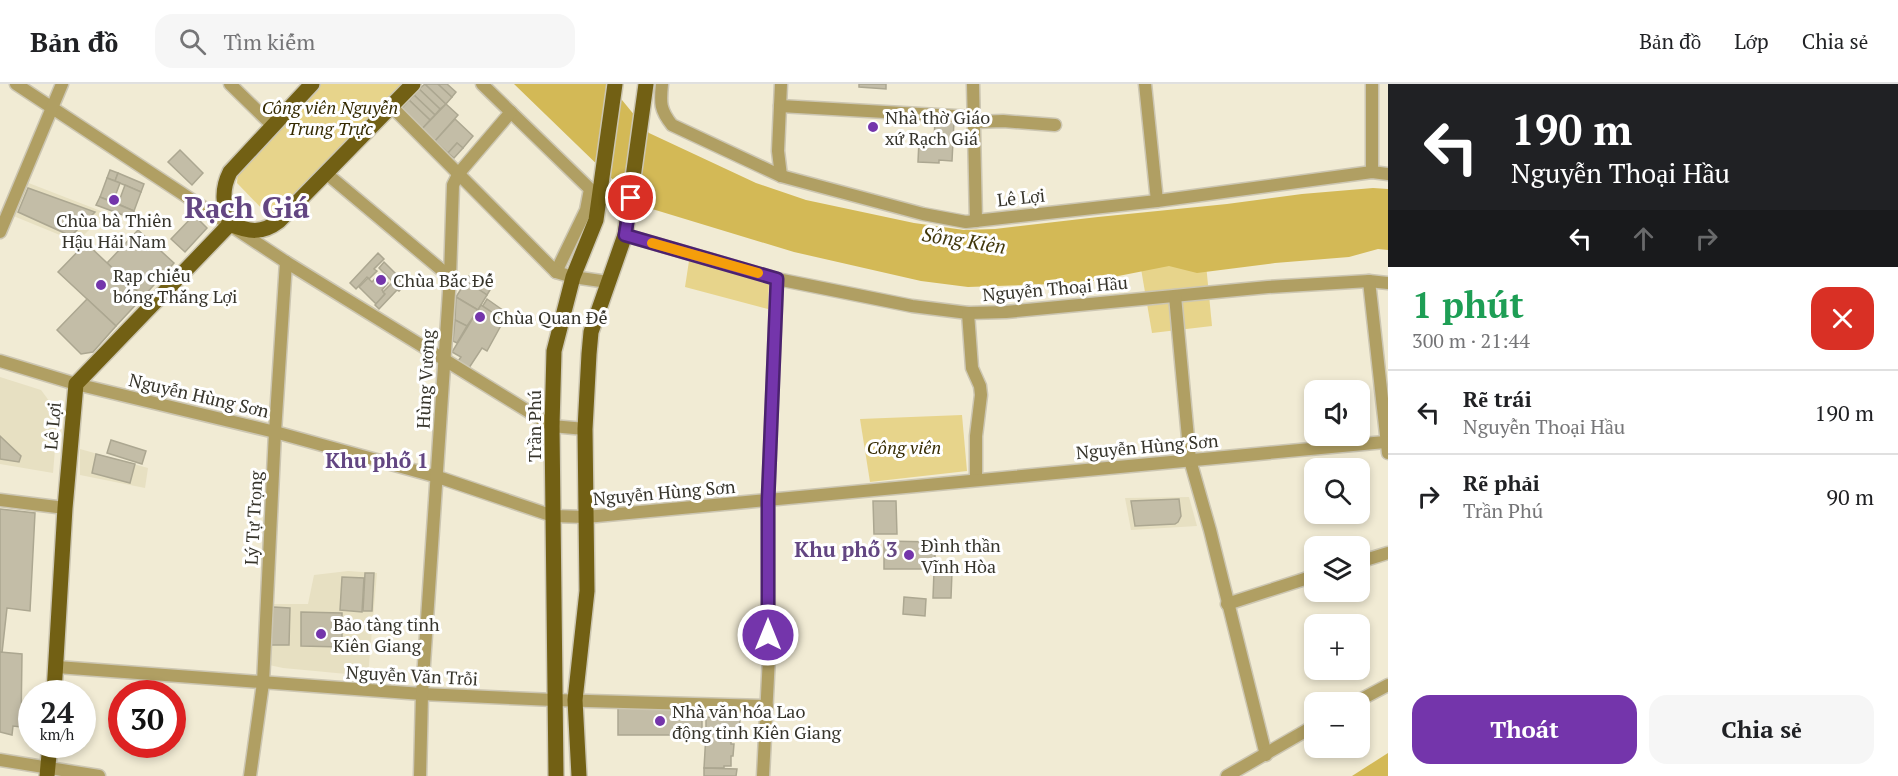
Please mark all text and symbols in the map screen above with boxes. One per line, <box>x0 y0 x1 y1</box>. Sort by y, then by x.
search box <box>155 14 575 68</box>
text: Bản đồ <box>30 23 119 60</box>
icon: search <box>176 25 209 58</box>
text: Tìm kiếm <box>224 27 315 56</box>
text: Bản đồ <box>1639 27 1701 55</box>
text: Lớp <box>1734 27 1769 55</box>
text: Chia sẻ <box>1802 27 1868 55</box>
park label: Công viên Nguyễn Trung Trực <box>262 95 398 140</box>
text: 190 m <box>1511 101 1632 157</box>
place label: Nhà thờ Giáo xứ Rạch Giá <box>885 105 990 150</box>
icon: left <box>1412 108 1490 186</box>
marker: Nhà thờ Giáo xứ Rạch Giá <box>866 120 880 134</box>
text: Nguyễn Thoại Hầu <box>1511 155 1730 191</box>
pin <box>605 172 656 223</box>
icon: arrive <box>614 181 647 214</box>
street label: Lê Lợi <box>996 183 1046 211</box>
district label: Rạch Giá <box>184 187 310 227</box>
marker: Chùa bà Thiên Hậu Hải Nam <box>107 193 121 207</box>
place label: Chùa bà Thiên Hậu Hải Nam <box>56 208 172 253</box>
water label: Sông Kiên <box>920 220 1008 260</box>
icon: left <box>1564 222 1597 255</box>
icon: ahead <box>1627 222 1660 255</box>
icon: right <box>1690 222 1723 255</box>
place label: Rạp chiếu bóng Thắng Lợi <box>113 263 237 308</box>
place label: Chùa Bắc Đế <box>393 268 494 292</box>
street label: Nguyễn Thoại Hầu <box>981 270 1129 306</box>
marker: Chùa Bắc Đế <box>374 273 388 287</box>
marker: Rạp chiếu bóng Thắng Lợi <box>94 278 108 292</box>
text: 1 phút <box>1412 281 1524 328</box>
button: close <box>1811 287 1874 350</box>
place label: Chùa Quan Đế <box>492 305 608 329</box>
marker: Chùa Quan Đế <box>473 310 487 324</box>
text: 300 m · 21:44 <box>1412 327 1530 354</box>
street label: Hùng Vương <box>410 328 440 429</box>
street label: Nguyễn Hùng Sơn <box>127 367 272 423</box>
map controls <box>1304 380 1370 758</box>
button: sound <box>1304 380 1370 446</box>
text: Rẽ trái <box>1463 384 1532 413</box>
street label: Trần Phú <box>522 390 546 462</box>
icon: left <box>1412 396 1445 429</box>
text: 190 m <box>1814 398 1874 427</box>
street label: Lê Lợi <box>38 401 66 451</box>
text: Nguyễn Thoại Hầu <box>1463 413 1625 440</box>
street label: Nguyễn Hùng Sơn <box>1075 428 1220 464</box>
park label: Công viên <box>867 435 941 459</box>
district label: Khu phố 1 <box>325 446 429 474</box>
button: search <box>1304 458 1370 524</box>
text: Rẽ phải <box>1463 468 1540 497</box>
street label: Lý Tự Trọng <box>239 470 267 566</box>
street label: Nguyễn Hùng Sơn <box>592 474 737 510</box>
icon: right <box>1412 480 1445 513</box>
text: 90 m <box>1826 482 1874 511</box>
text: Trần Phú <box>1463 497 1543 524</box>
place label: Đình thần Vĩnh Hòa <box>921 533 1001 578</box>
district label: Khu phố 3 <box>794 535 898 563</box>
button: layers <box>1304 536 1370 602</box>
marker: Đình thần Vĩnh Hòa <box>902 548 916 562</box>
position arrow <box>736 603 800 667</box>
place label: Bảo tàng tỉnh Kiên Giang <box>333 612 440 657</box>
button: + <box>1304 614 1370 680</box>
marker: Bảo tàng tỉnh Kiên Giang <box>314 627 328 641</box>
street label: Nguyễn Văn Trỗi <box>345 660 479 690</box>
speed limit sign: 30 <box>108 680 186 758</box>
text: 24 <box>40 692 74 732</box>
button: − <box>1304 692 1370 758</box>
button: Thoát <box>1412 695 1637 764</box>
button: Chia sẻ <box>1649 695 1874 764</box>
place label: Nhà văn hóa Lao động tỉnh Kiên Giang <box>672 699 842 744</box>
marker: Nhà văn hóa Lao động tỉnh Kiên Giang <box>653 714 667 728</box>
text: km/h <box>40 724 74 744</box>

